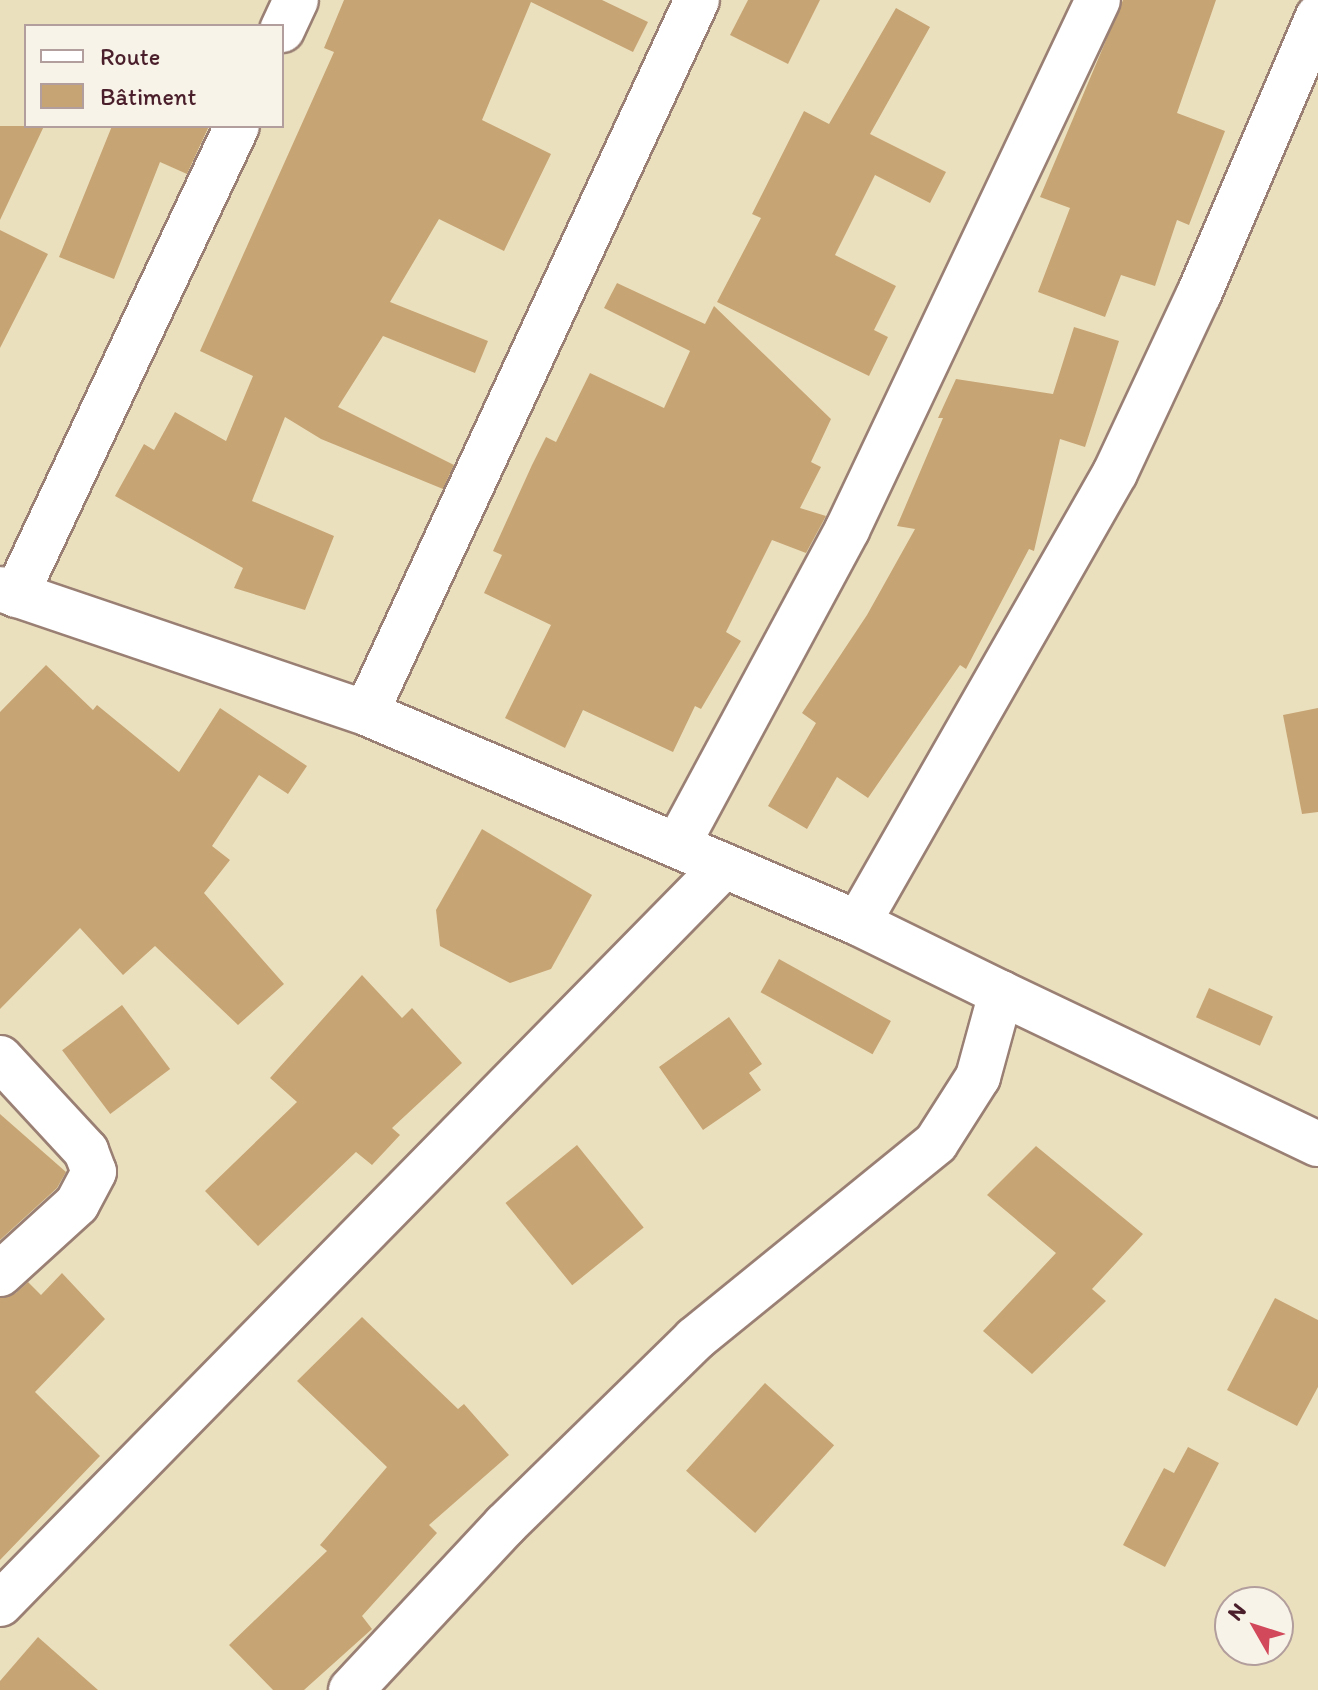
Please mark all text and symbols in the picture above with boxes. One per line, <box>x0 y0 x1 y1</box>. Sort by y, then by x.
legend <box>24 24 284 128</box>
text: Route <box>100 42 160 71</box>
text: Bâtiment <box>100 82 196 111</box>
north arrow <box>1214 1586 1294 1666</box>
text: N <box>1221 1598 1252 1626</box>

